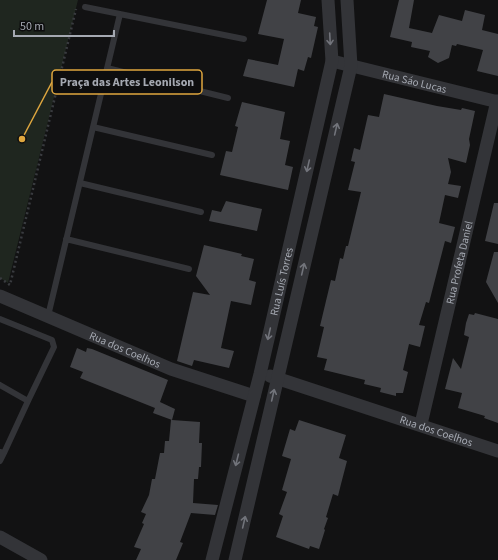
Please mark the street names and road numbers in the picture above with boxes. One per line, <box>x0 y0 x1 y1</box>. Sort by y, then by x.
street label: Rua Sáo Lucas <box>381 67 449 97</box>
street label: Rua Profeta Daniel <box>442 219 477 306</box>
street label: Rua Luís Torres <box>267 246 297 317</box>
street label: Rua dos Coelhos <box>87 328 163 372</box>
street label: Rua dos Coelhos <box>398 412 475 450</box>

